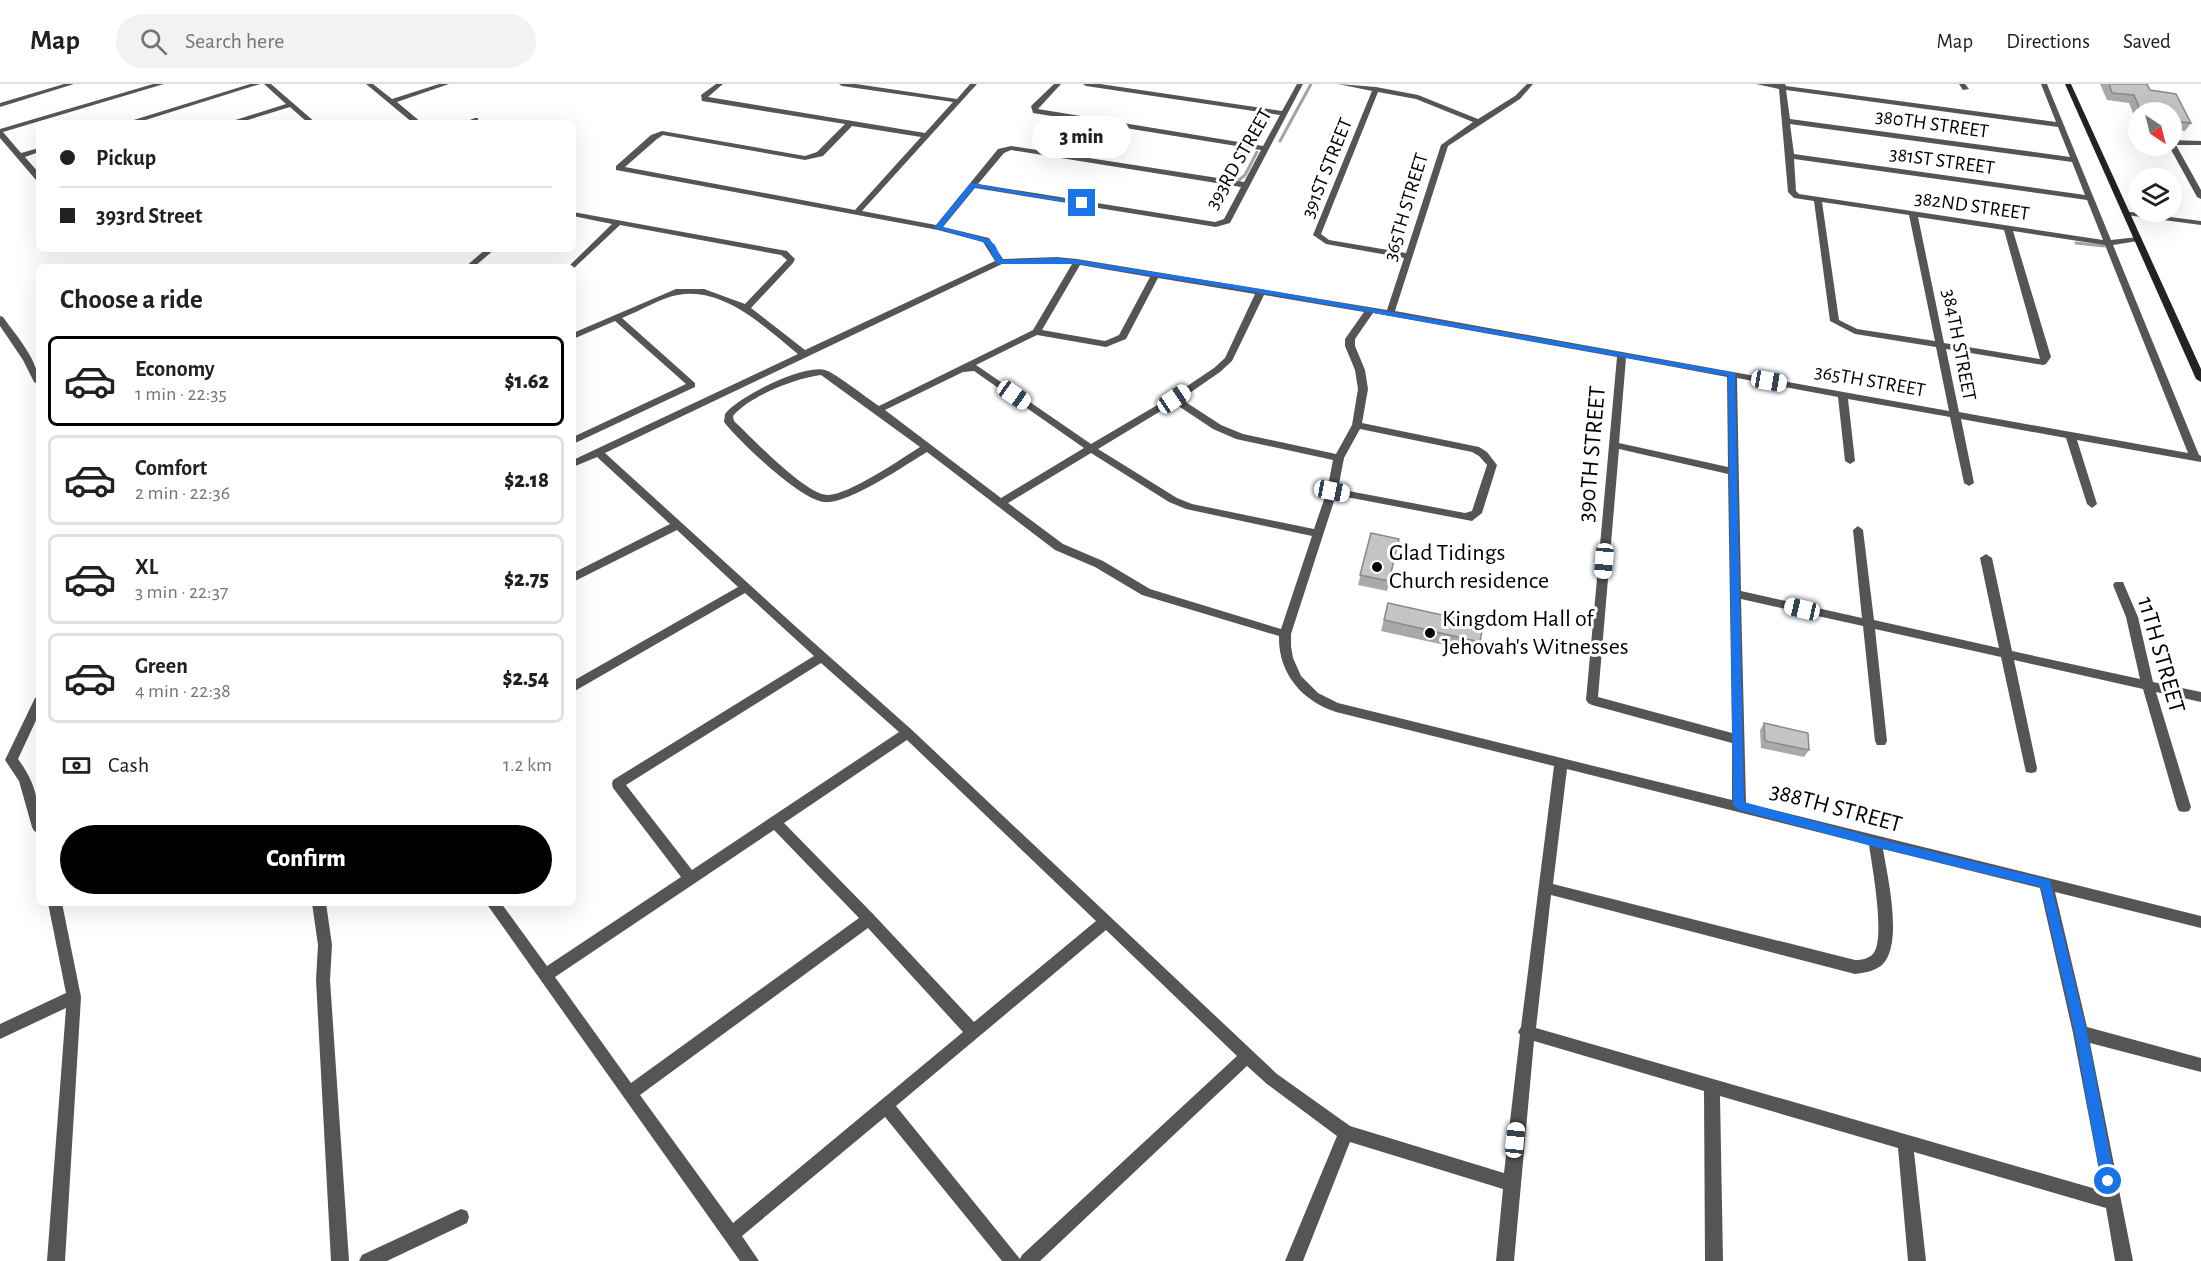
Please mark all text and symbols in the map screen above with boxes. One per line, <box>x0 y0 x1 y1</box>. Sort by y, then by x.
search box <box>116 14 536 68</box>
icon: search <box>137 25 170 58</box>
text: Map <box>30 27 80 55</box>
text: Search here <box>185 30 284 52</box>
text: Map <box>1937 31 1973 52</box>
text: Directions <box>2006 31 2090 52</box>
text: Saved <box>2123 31 2171 52</box>
north arrow <box>2128 102 2182 156</box>
map controls <box>2128 102 2182 222</box>
street label: 393RD STREET <box>1202 105 1276 213</box>
street label: 380TH STREET <box>1874 106 1990 142</box>
street label: 391ST STREET <box>1298 115 1356 221</box>
callout: 3 min <box>1032 116 1132 158</box>
text: 3 min <box>1059 127 1104 147</box>
street label: 381ST STREET <box>1888 144 1996 178</box>
text: Pickup <box>96 147 156 169</box>
street label: 365TH STREET <box>1380 150 1432 263</box>
button: layers <box>2128 168 2182 222</box>
street label: 382ND STREET <box>1913 188 2031 224</box>
route end <box>1068 189 1095 216</box>
text: 393rd Street <box>96 205 202 227</box>
text: Choose a ride <box>60 286 203 313</box>
street label: 384TH STREET <box>1938 288 1980 403</box>
icon: car <box>63 354 117 408</box>
text: Economy <box>135 358 215 380</box>
street label: 365TH STREET <box>1813 361 1927 401</box>
car <box>1750 369 1788 393</box>
text: $1.62 <box>505 370 549 392</box>
car <box>994 377 1034 413</box>
car <box>1154 381 1194 417</box>
text: 1 min · 22:35 <box>135 384 227 404</box>
street label: 390TH STREET <box>1574 385 1610 523</box>
icon: car <box>63 453 117 507</box>
text: Comfort <box>135 457 207 479</box>
text: $2.18 <box>504 469 549 491</box>
car <box>1313 479 1351 503</box>
text: 2 min · 22:36 <box>135 483 230 503</box>
place label: Glad Tidings Church residence <box>1389 541 1549 593</box>
car <box>1593 542 1615 580</box>
icon: car <box>63 552 117 606</box>
text: XL <box>135 556 158 578</box>
marker: Glad Tidings Church residence <box>1370 560 1384 574</box>
text: $2.75 <box>504 568 549 590</box>
text: 3 min · 22:37 <box>135 582 228 602</box>
street label: 11TH STREET <box>2133 594 2189 716</box>
car <box>1782 596 1822 622</box>
place label: Kingdom Hall of Jehovah's Witnesses <box>1442 607 1629 659</box>
marker: Kingdom Hall of Jehovah's Witnesses <box>1423 626 1437 640</box>
icon: car <box>63 651 117 705</box>
text: Green <box>135 655 188 677</box>
text: $2.54 <box>502 667 549 689</box>
text: 4 min · 22:38 <box>135 681 231 701</box>
icon: cash <box>60 749 93 782</box>
text: Cash <box>108 754 149 776</box>
text: 1.2 km <box>503 755 552 775</box>
street label: 388TH STREET <box>1767 779 1905 837</box>
button: Confirm <box>60 825 552 894</box>
car <box>1504 1121 1526 1159</box>
route start <box>2094 1167 2121 1194</box>

